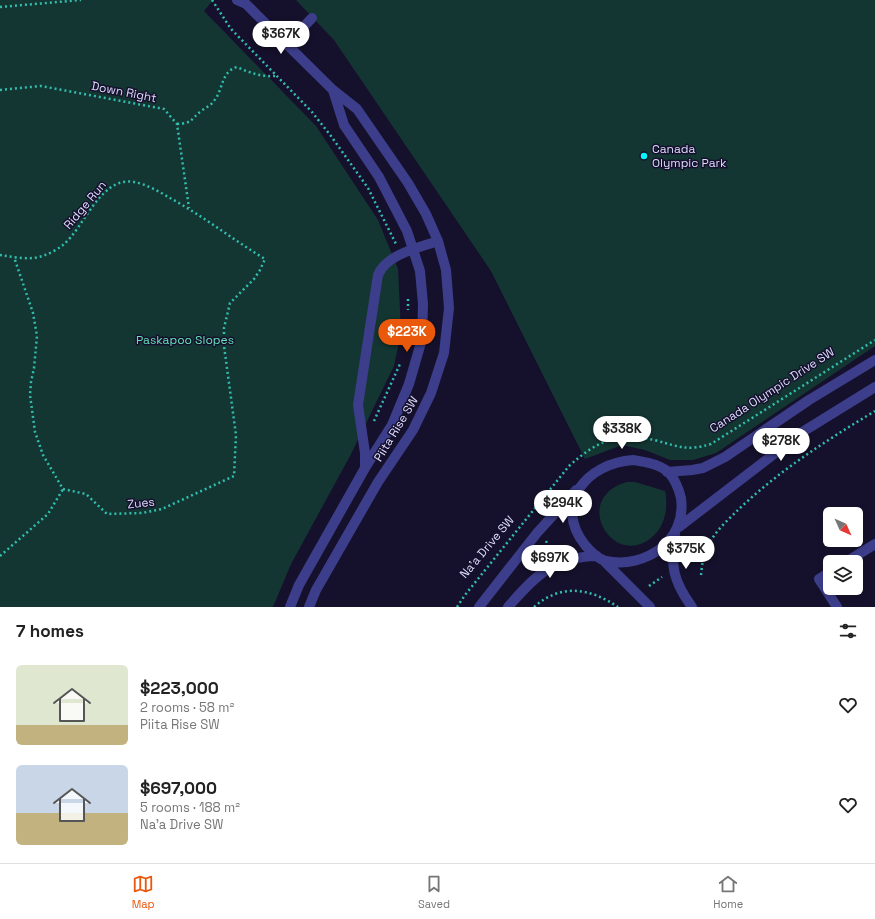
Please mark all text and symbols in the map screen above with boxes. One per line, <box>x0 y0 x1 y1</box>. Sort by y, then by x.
pin: $367K <box>253 21 309 55</box>
text: $367K <box>262 25 300 42</box>
street label: Down Right <box>90 78 158 106</box>
place label: Canada Olympic Park <box>652 141 727 171</box>
marker: Canada Olympic Park <box>639 151 649 161</box>
street label: Ridge Run <box>60 177 110 233</box>
pin: $223K <box>379 319 435 353</box>
text: $223K <box>387 323 427 340</box>
park label: Paskapoo Slopes <box>136 332 234 348</box>
street label: Canada Olympic Drive SW <box>707 343 838 436</box>
street label: Piita Rise SW <box>370 393 422 465</box>
pin: $338K <box>594 416 650 450</box>
text: $338K <box>602 420 642 437</box>
pin: $278K <box>753 428 809 462</box>
text: $278K <box>762 432 800 449</box>
pin: $294K <box>535 490 591 524</box>
street label: Zues <box>126 494 156 512</box>
text: $294K <box>543 494 583 511</box>
north arrow <box>823 507 863 547</box>
map controls <box>823 507 863 595</box>
street label: Na'a Drive SW <box>456 512 518 582</box>
pin: $375K <box>658 536 714 570</box>
text: $375K <box>667 540 705 557</box>
pin: $697K <box>522 545 578 579</box>
text: $697K <box>530 549 570 566</box>
button: layers <box>823 555 863 595</box>
text: 7 homes <box>16 620 84 642</box>
icon: filters <box>837 620 859 642</box>
text: $223,000 <box>140 677 219 699</box>
icon: home <box>48 681 96 729</box>
icon: heart <box>837 694 859 716</box>
text: 2 rooms · 58 m² <box>140 699 234 716</box>
text: Piita Rise SW <box>140 716 220 733</box>
text: $697,000 <box>140 777 217 799</box>
icon: home <box>48 781 96 829</box>
icon: heart <box>837 794 859 816</box>
text: 5 rooms · 188 m² <box>140 799 240 816</box>
text: Na'a Drive SW <box>140 816 223 833</box>
tab: Map <box>132 873 155 911</box>
tab: Saved <box>418 873 450 911</box>
tab: Home <box>713 873 743 911</box>

